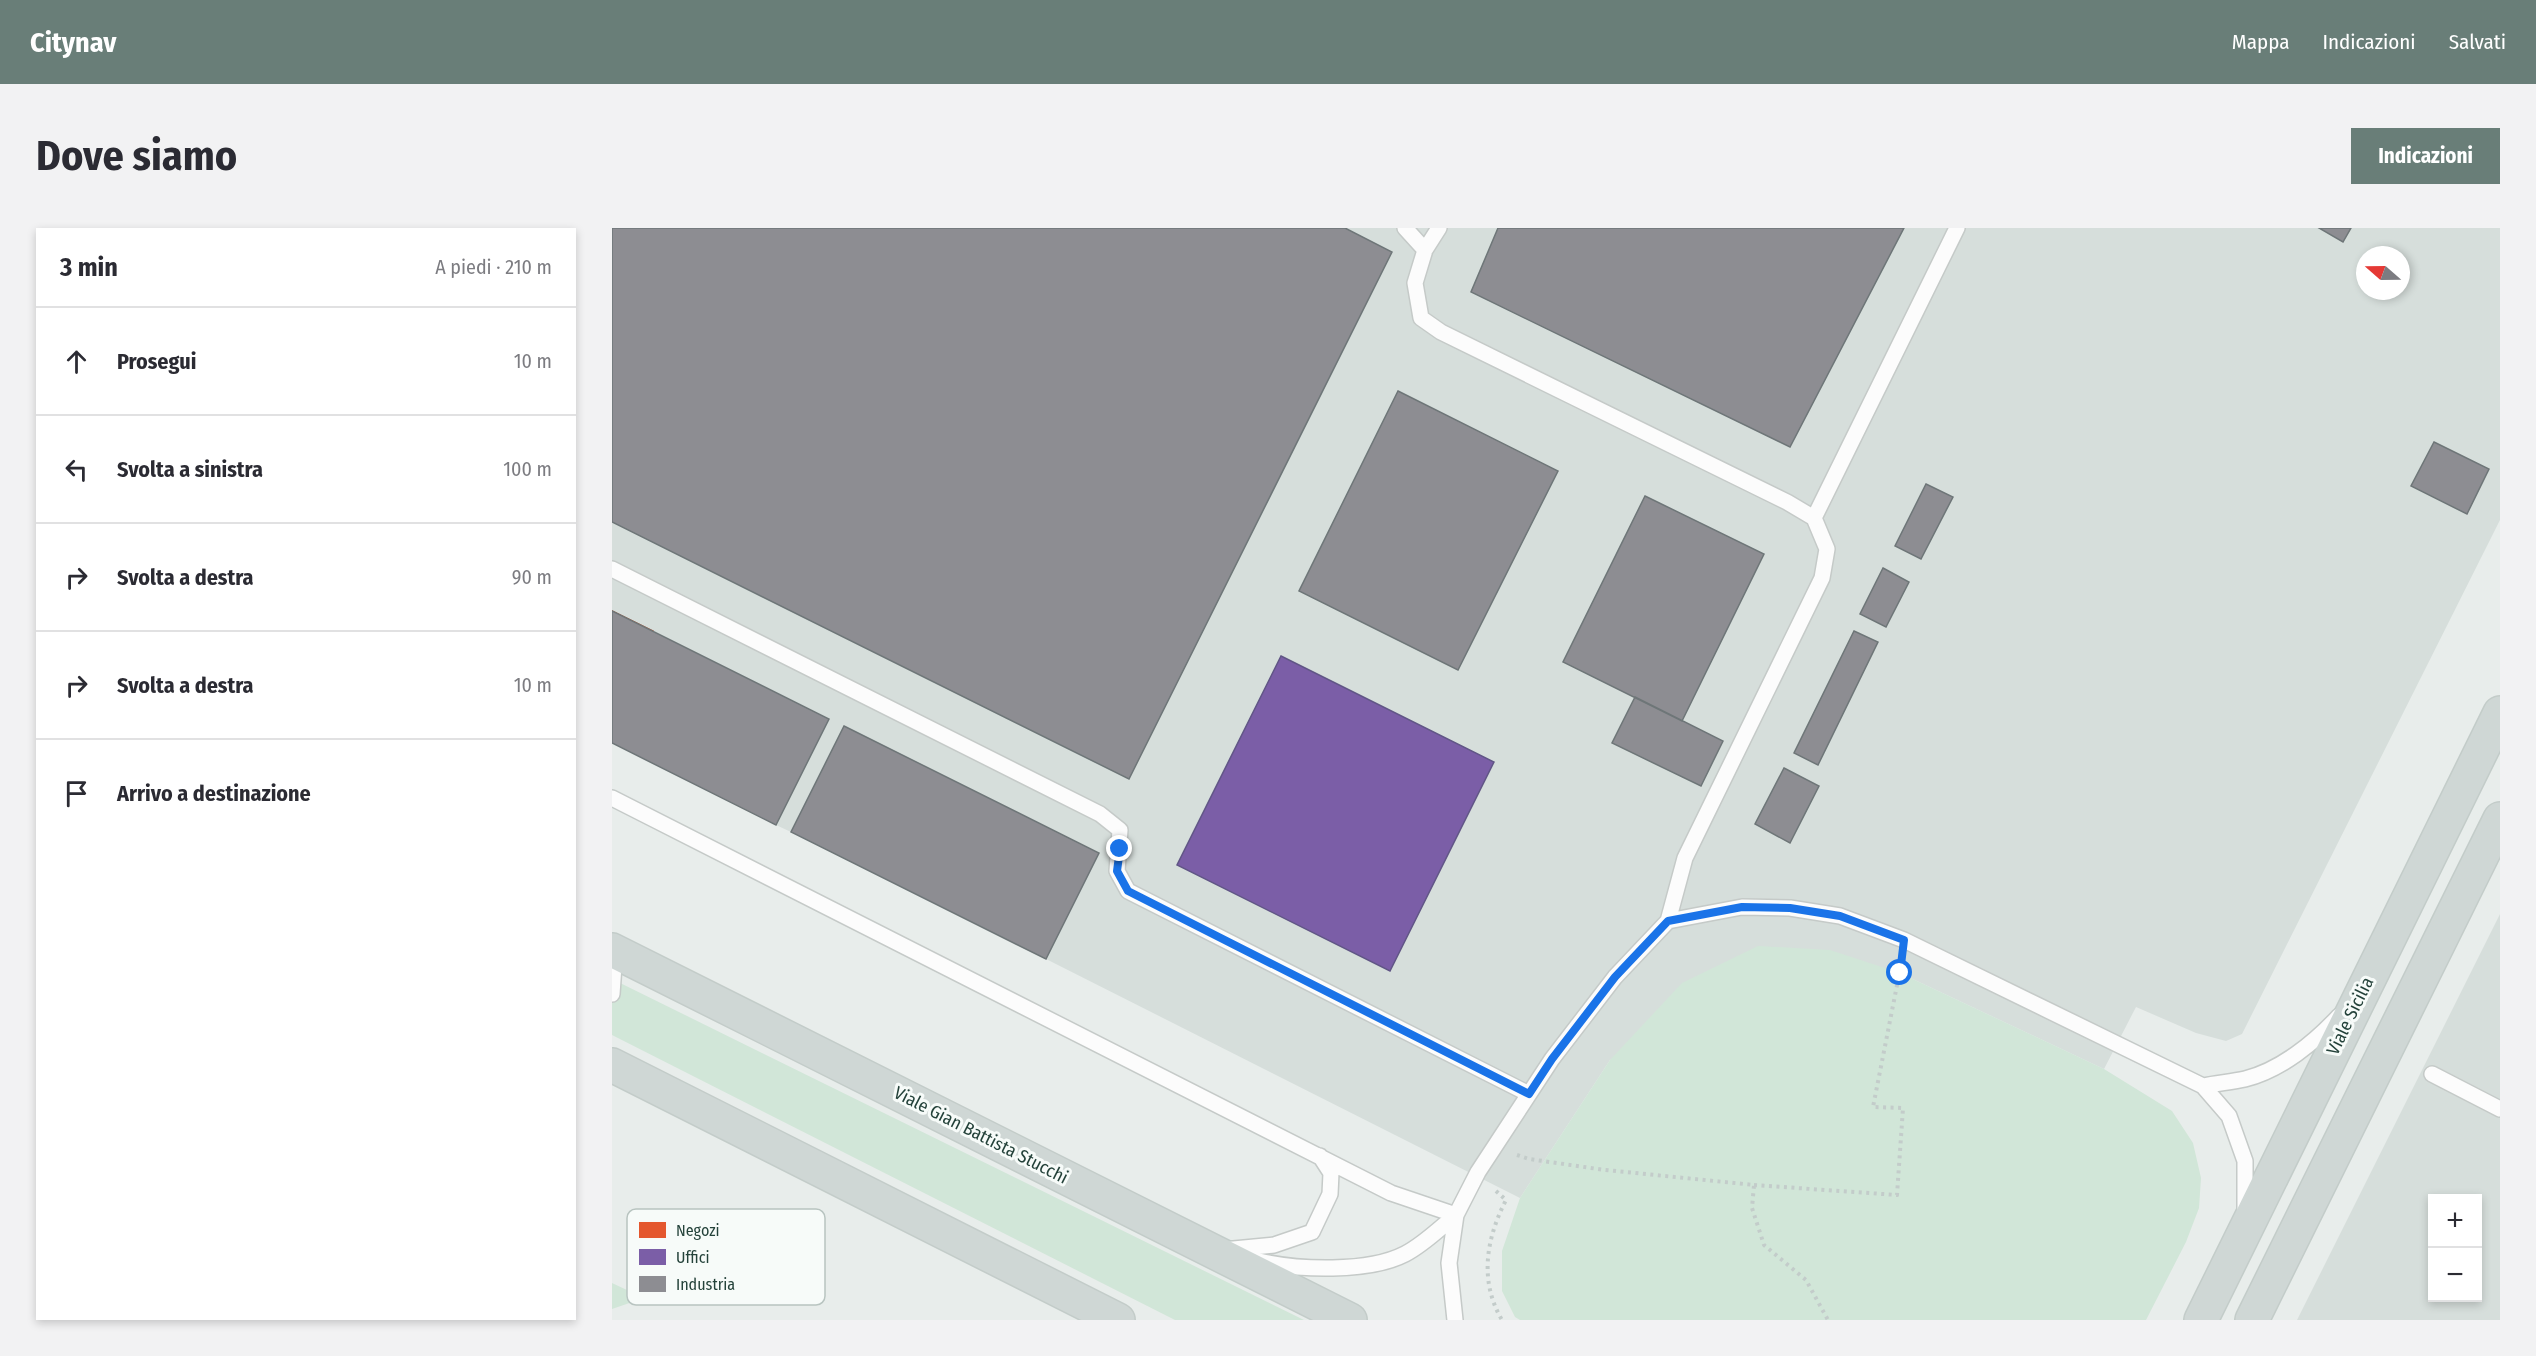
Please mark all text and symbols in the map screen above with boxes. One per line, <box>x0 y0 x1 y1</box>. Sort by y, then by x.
text: Citynav <box>30 26 116 59</box>
text: Mappa <box>2232 29 2289 55</box>
text: Indicazioni <box>2322 29 2416 55</box>
text: Salvati <box>2449 29 2506 55</box>
button: Indicazioni <box>2351 128 2500 184</box>
text: Dove siamo <box>36 131 237 181</box>
north arrow <box>2356 246 2410 300</box>
text: 3 min <box>60 252 118 283</box>
text: A piedi · 210 m <box>435 255 552 279</box>
icon: ahead <box>60 345 93 378</box>
text: Prosegui <box>117 348 196 375</box>
text: 10 m <box>514 349 552 373</box>
icon: left <box>60 453 93 486</box>
text: Svolta a sinistra <box>117 456 263 483</box>
text: 100 m <box>503 457 552 481</box>
icon: right <box>60 561 93 594</box>
text: Svolta a destra <box>117 564 254 591</box>
text: 90 m <box>512 565 552 589</box>
icon: right <box>60 669 93 702</box>
text: Svolta a destra <box>117 672 254 699</box>
text: 10 m <box>514 673 552 697</box>
icon: arrive <box>60 777 93 810</box>
text: Arrivo a destinazione <box>117 780 311 807</box>
route end <box>1106 835 1132 861</box>
route start <box>1886 959 1912 985</box>
street label: Viale Sicilia <box>2322 973 2378 1059</box>
street label: Viale Gian Battista Stucchi <box>890 1082 1072 1188</box>
map controls <box>2428 1194 2482 1302</box>
button: + <box>2428 1194 2482 1248</box>
legend <box>627 1209 825 1305</box>
text: Negozi <box>676 1221 720 1240</box>
text: Uffici <box>676 1248 710 1267</box>
button: − <box>2428 1248 2482 1302</box>
text: Industria <box>676 1275 735 1294</box>

